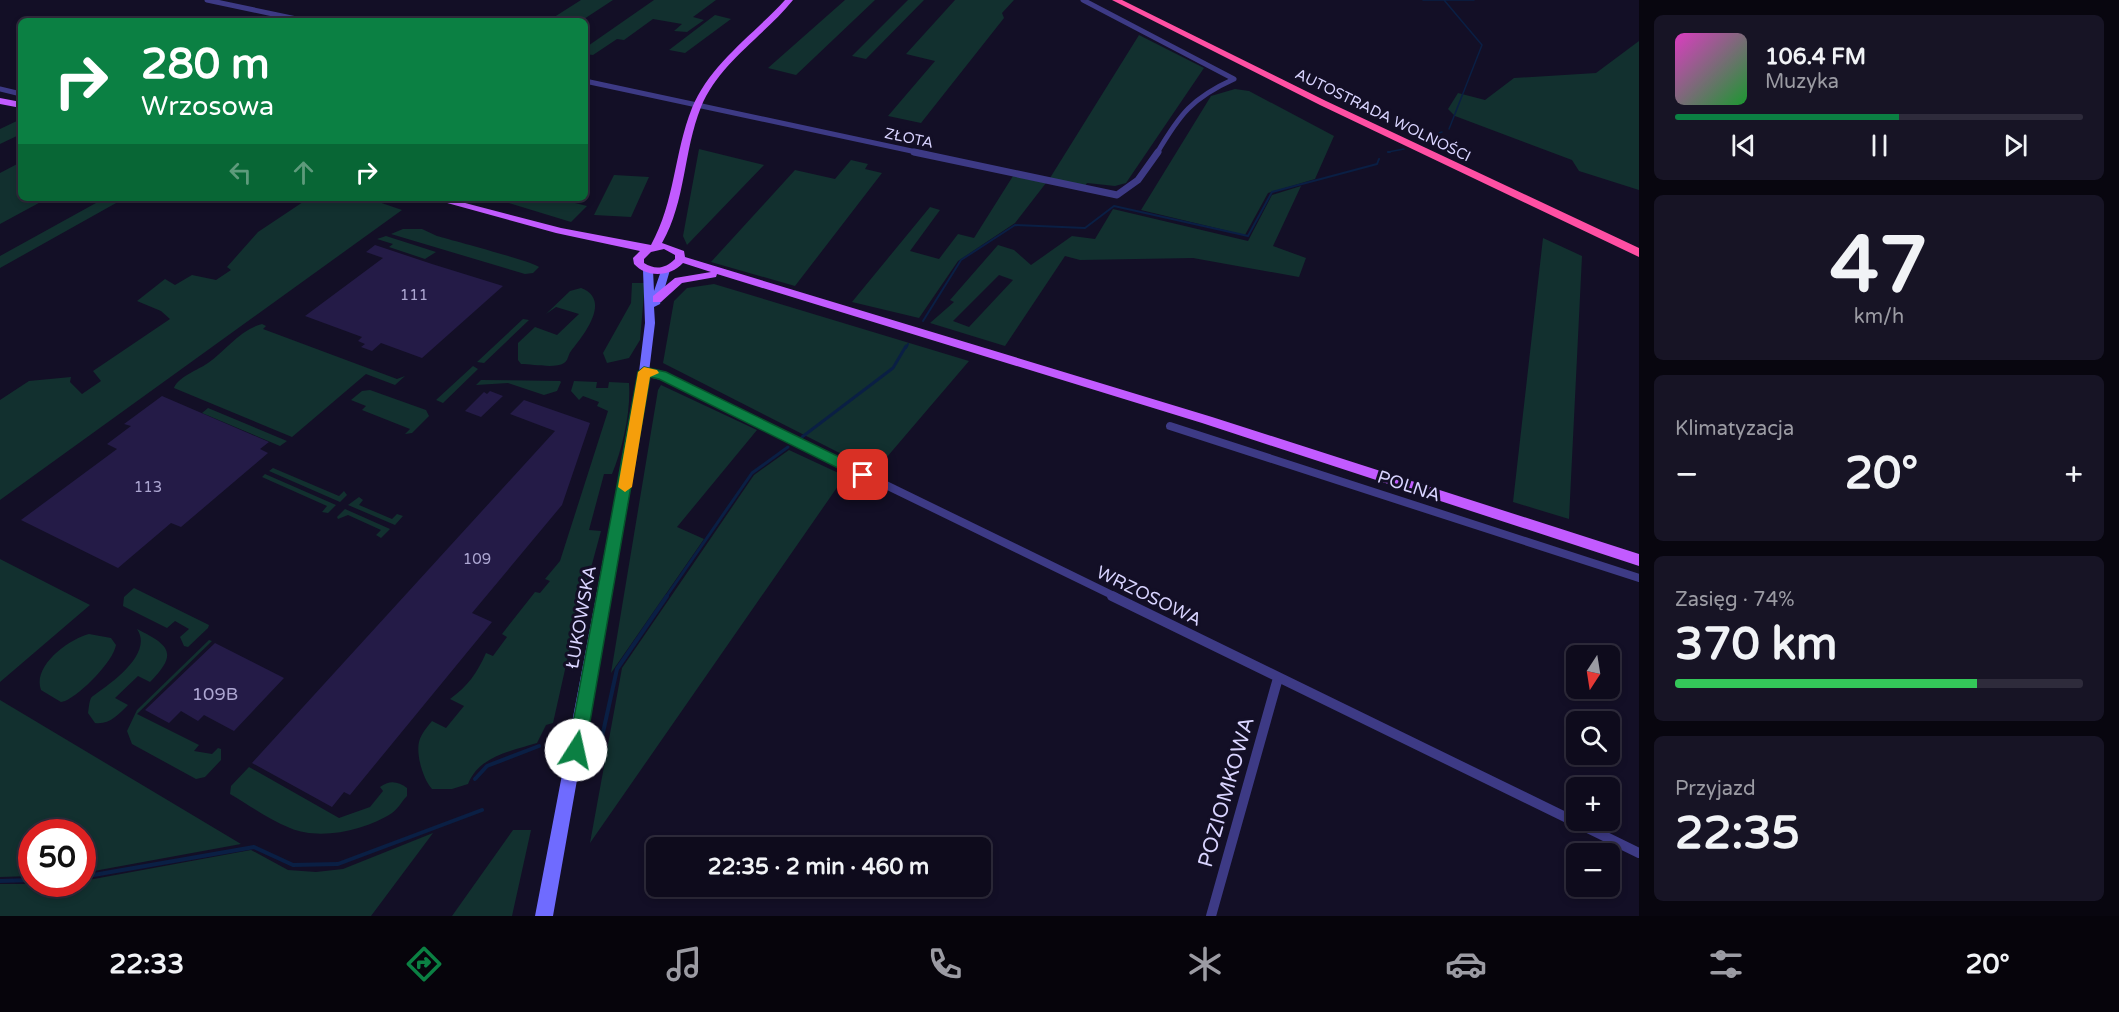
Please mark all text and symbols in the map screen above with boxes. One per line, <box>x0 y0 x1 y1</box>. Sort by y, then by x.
text: 280 m <box>141 39 270 90</box>
icon: right <box>42 42 120 120</box>
text: 106.4 FM <box>1765 44 1866 70</box>
street label: AUTOSTRADA WOLNOŚCI <box>1292 65 1474 165</box>
text: Muzyka <box>1765 70 1839 94</box>
text: Wrzosowa <box>141 90 274 123</box>
street label: ZŁOTA <box>883 124 935 152</box>
icon: previous <box>1727 129 1760 162</box>
icon: pause <box>1863 129 1896 162</box>
icon: next <box>1999 129 2032 162</box>
icon: left <box>224 156 257 189</box>
icon: ahead <box>287 156 320 189</box>
icon: right <box>350 156 383 189</box>
text: 47 <box>1830 219 1928 313</box>
house number: 111 <box>400 286 428 304</box>
text: km/h <box>1854 305 1904 329</box>
text: Klimatyzacja <box>1675 417 1794 441</box>
text: 20° <box>1845 447 1918 501</box>
pin <box>837 449 888 500</box>
text: − <box>1675 455 1699 494</box>
text: + <box>2064 455 2083 494</box>
icon: arrive <box>846 458 879 491</box>
street label: POLNA <box>1375 466 1443 506</box>
house number: 113 <box>134 478 162 496</box>
house number: 109 <box>463 550 491 568</box>
street label: WRZOSOWA <box>1093 561 1205 631</box>
street label: ŁUKOWSKA <box>561 564 601 670</box>
text: Zasięg · 74% <box>1675 588 1795 612</box>
text: 370 km <box>1675 618 1837 672</box>
north arrow <box>1566 645 1620 699</box>
map controls <box>1566 645 1620 897</box>
house number: 109B <box>192 683 238 705</box>
button: search <box>1566 711 1620 765</box>
street label: POZIOMKOWA <box>1193 714 1260 870</box>
position arrow <box>544 718 608 782</box>
button: + <box>1566 777 1620 831</box>
text: Przyjazd <box>1675 777 1756 801</box>
text: 22:35 <box>1675 807 1800 861</box>
speed limit sign: 50 <box>18 819 96 897</box>
button: − <box>1566 843 1620 897</box>
text: 22:35 · 2 min · 460 m <box>708 854 929 880</box>
icon: directions <box>403 943 445 985</box>
icon: music <box>663 943 705 985</box>
icon: phone <box>924 943 966 985</box>
icon: climate <box>1184 943 1226 985</box>
icon: car <box>1445 943 1487 985</box>
icon: filters <box>1705 943 1747 985</box>
text: 22:33 <box>109 948 184 981</box>
text: 20° <box>1966 948 2010 981</box>

